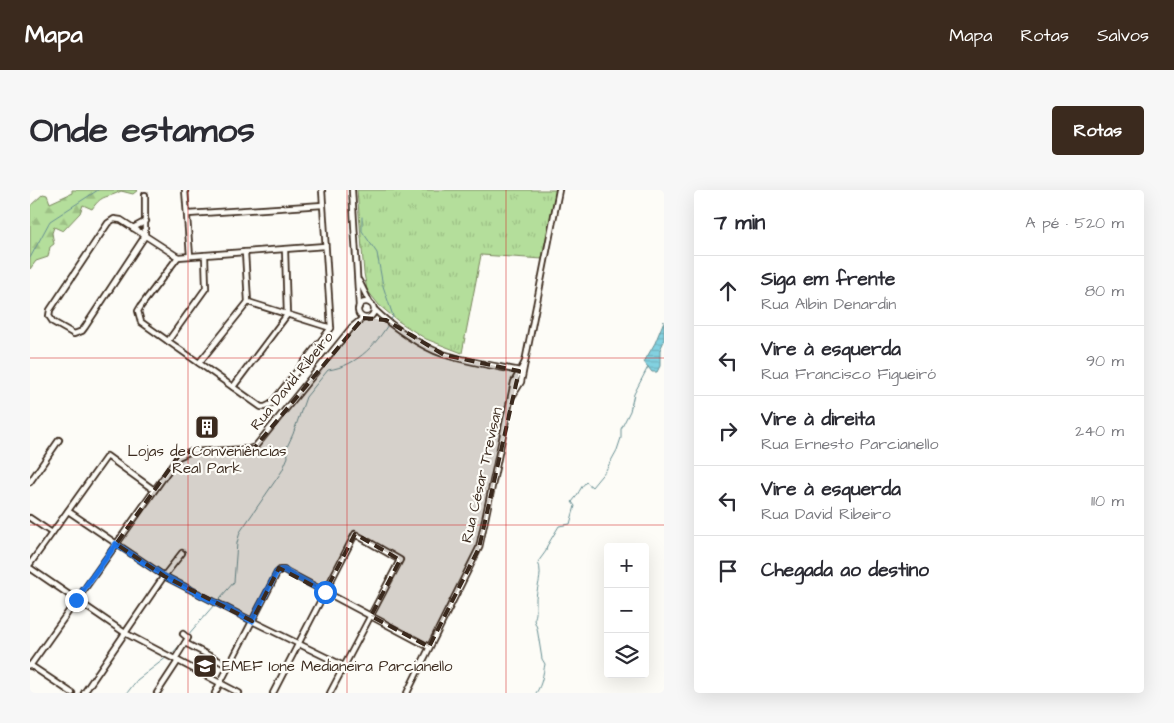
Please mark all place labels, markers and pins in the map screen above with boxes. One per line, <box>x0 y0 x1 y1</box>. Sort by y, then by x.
building icon: Lojas de Conveniências Real Park <box>194 414 220 440</box>
place label: Lojas de Conveniências Real Park <box>127 441 287 479</box>
school or university icon: EMEF Ione Medianeira Parcianello <box>192 653 218 679</box>
place label: EMEF Ione Medianeira Parcianello <box>222 656 453 677</box>

